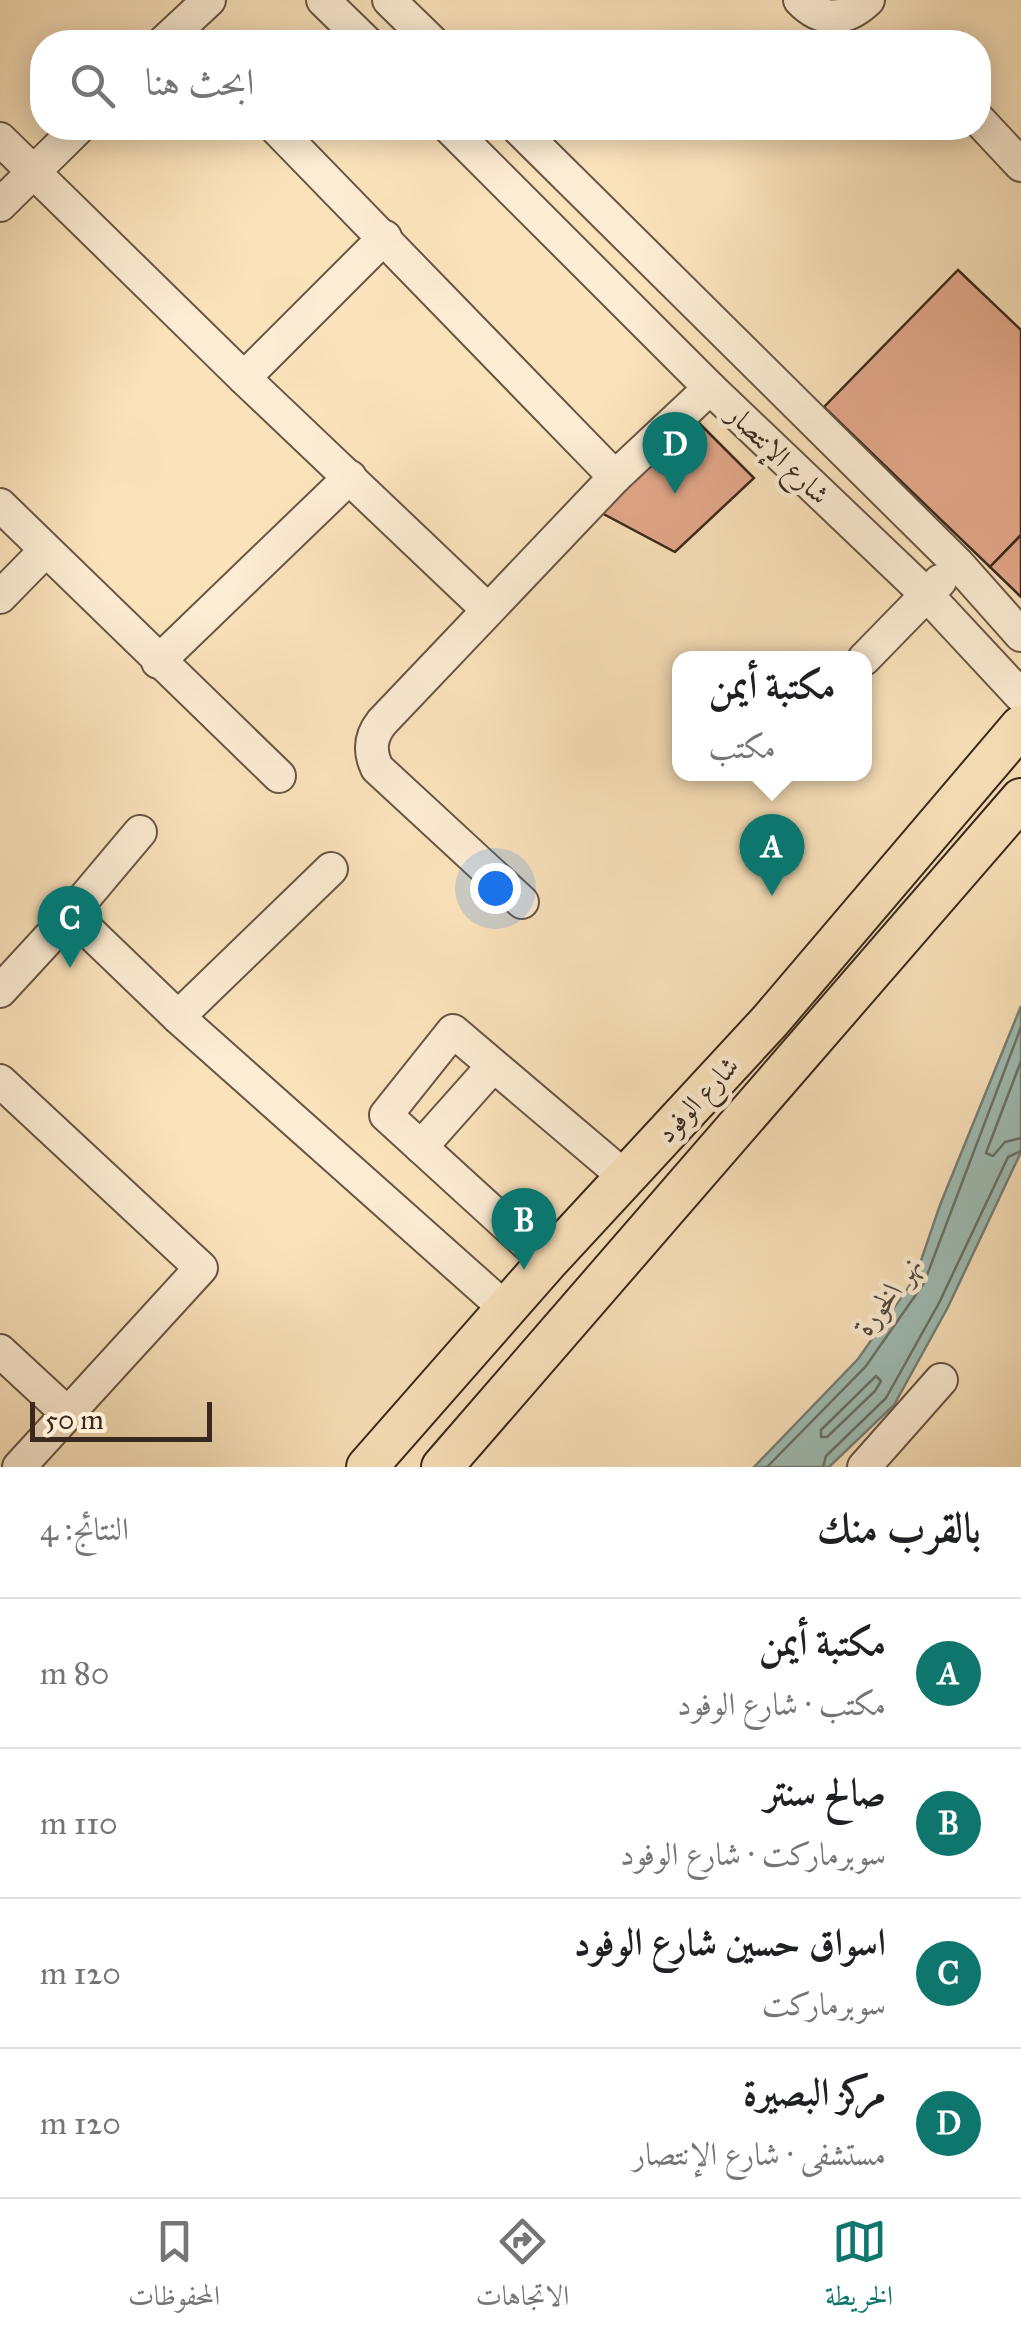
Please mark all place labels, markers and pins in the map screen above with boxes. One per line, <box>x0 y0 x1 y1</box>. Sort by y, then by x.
pin: D <box>642 412 708 494</box>
pin: A <box>740 814 804 896</box>
pin: C <box>38 886 102 968</box>
pin: B <box>492 1188 556 1270</box>

